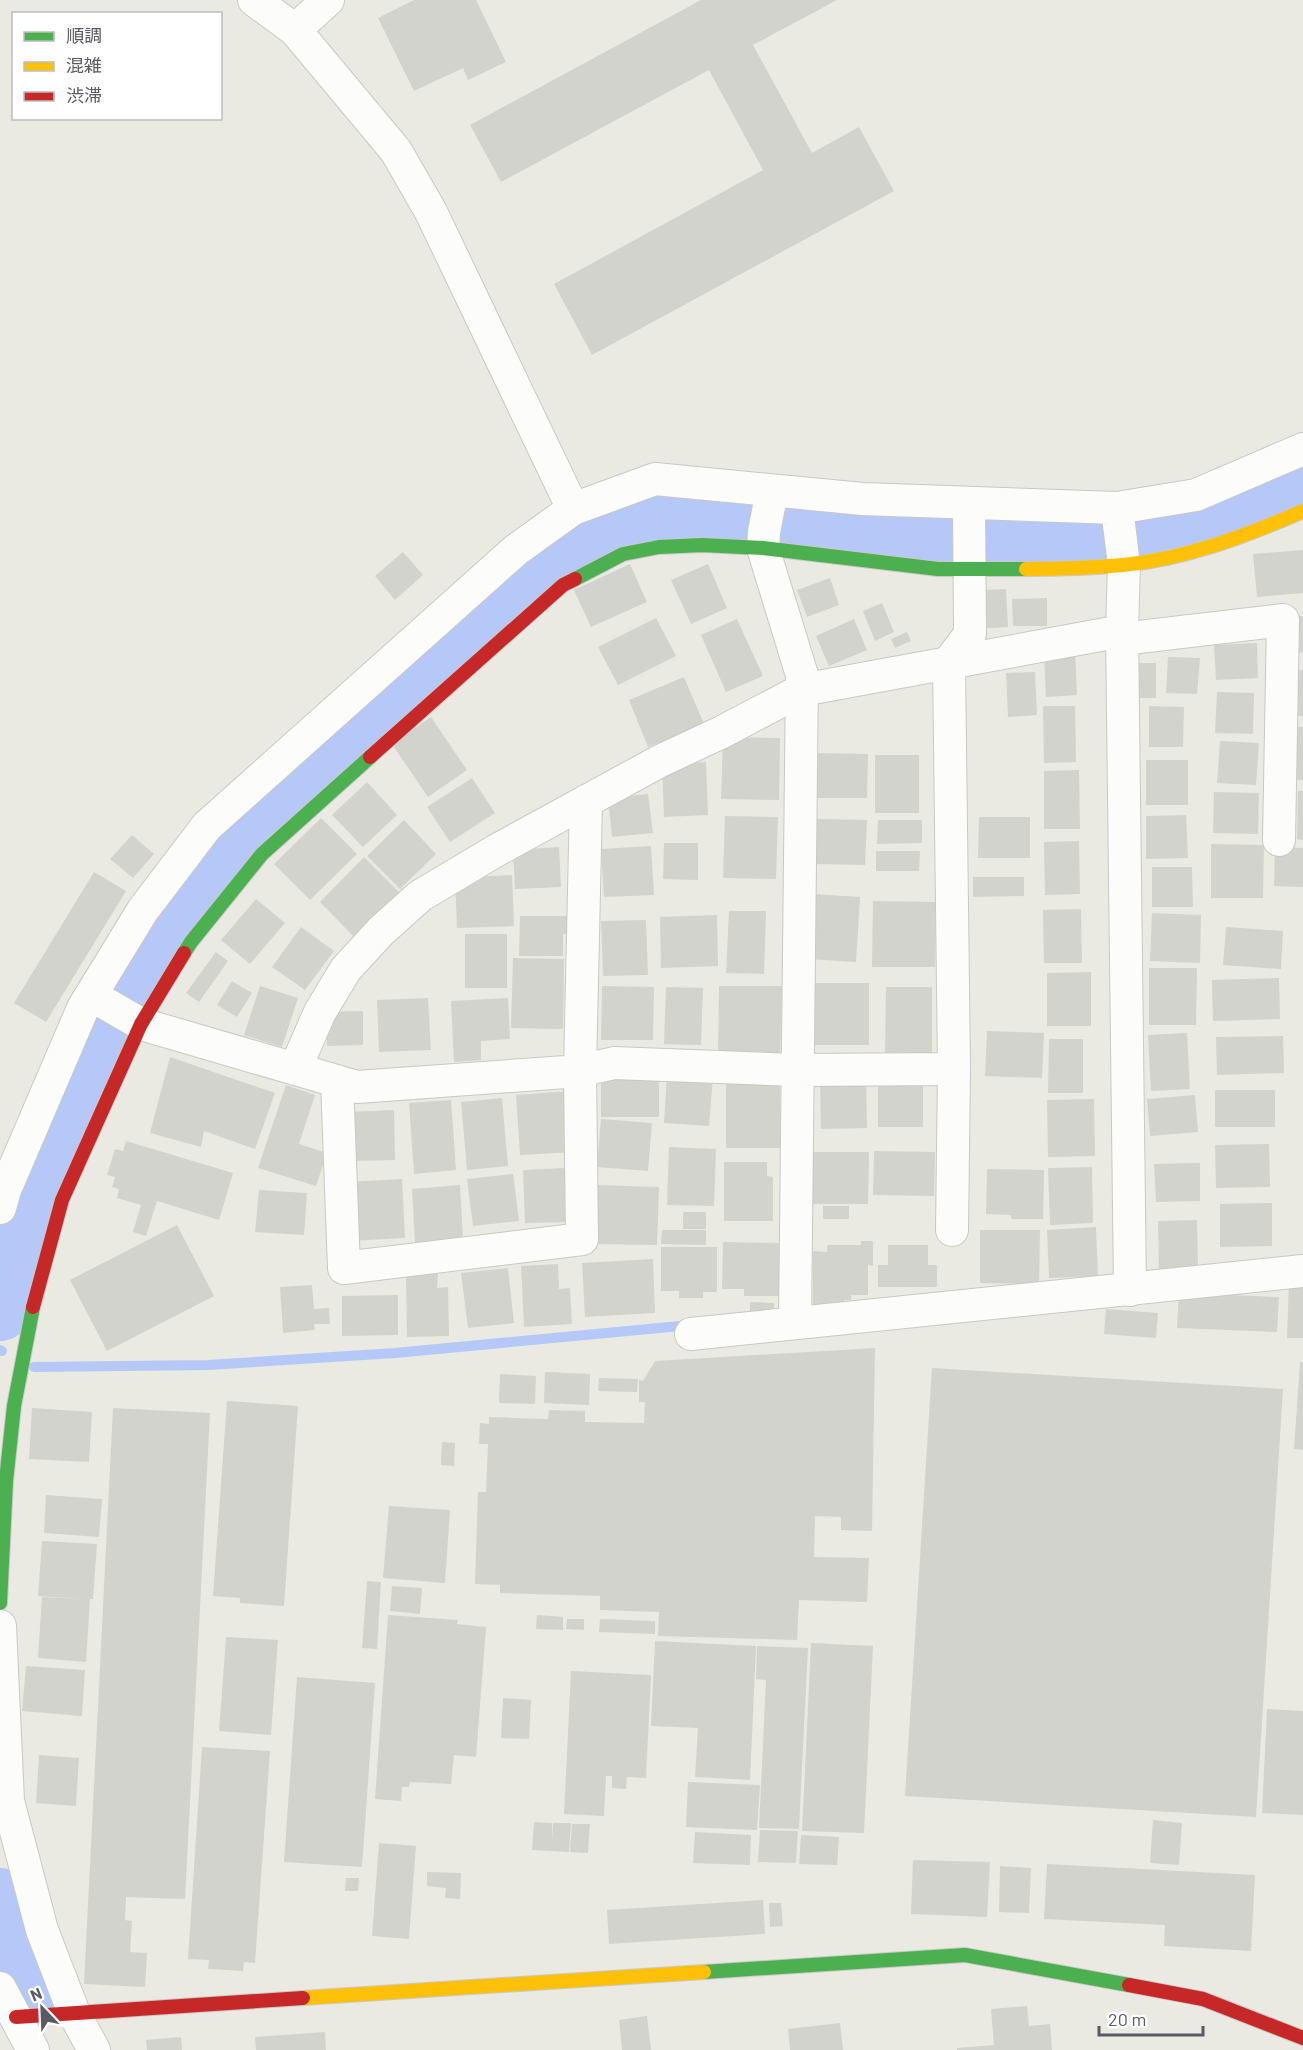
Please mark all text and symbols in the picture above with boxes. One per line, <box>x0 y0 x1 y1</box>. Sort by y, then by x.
legend <box>12 12 222 120</box>
text: 順調 <box>66 24 102 46</box>
text: 混雑 <box>66 54 102 76</box>
text: 渋滞 <box>66 84 102 106</box>
north arrow <box>12 1978 72 2038</box>
text: N <box>27 1983 45 2005</box>
scale bar <box>1099 1999 1202 2037</box>
text: 20 m <box>1108 2008 1146 2030</box>

